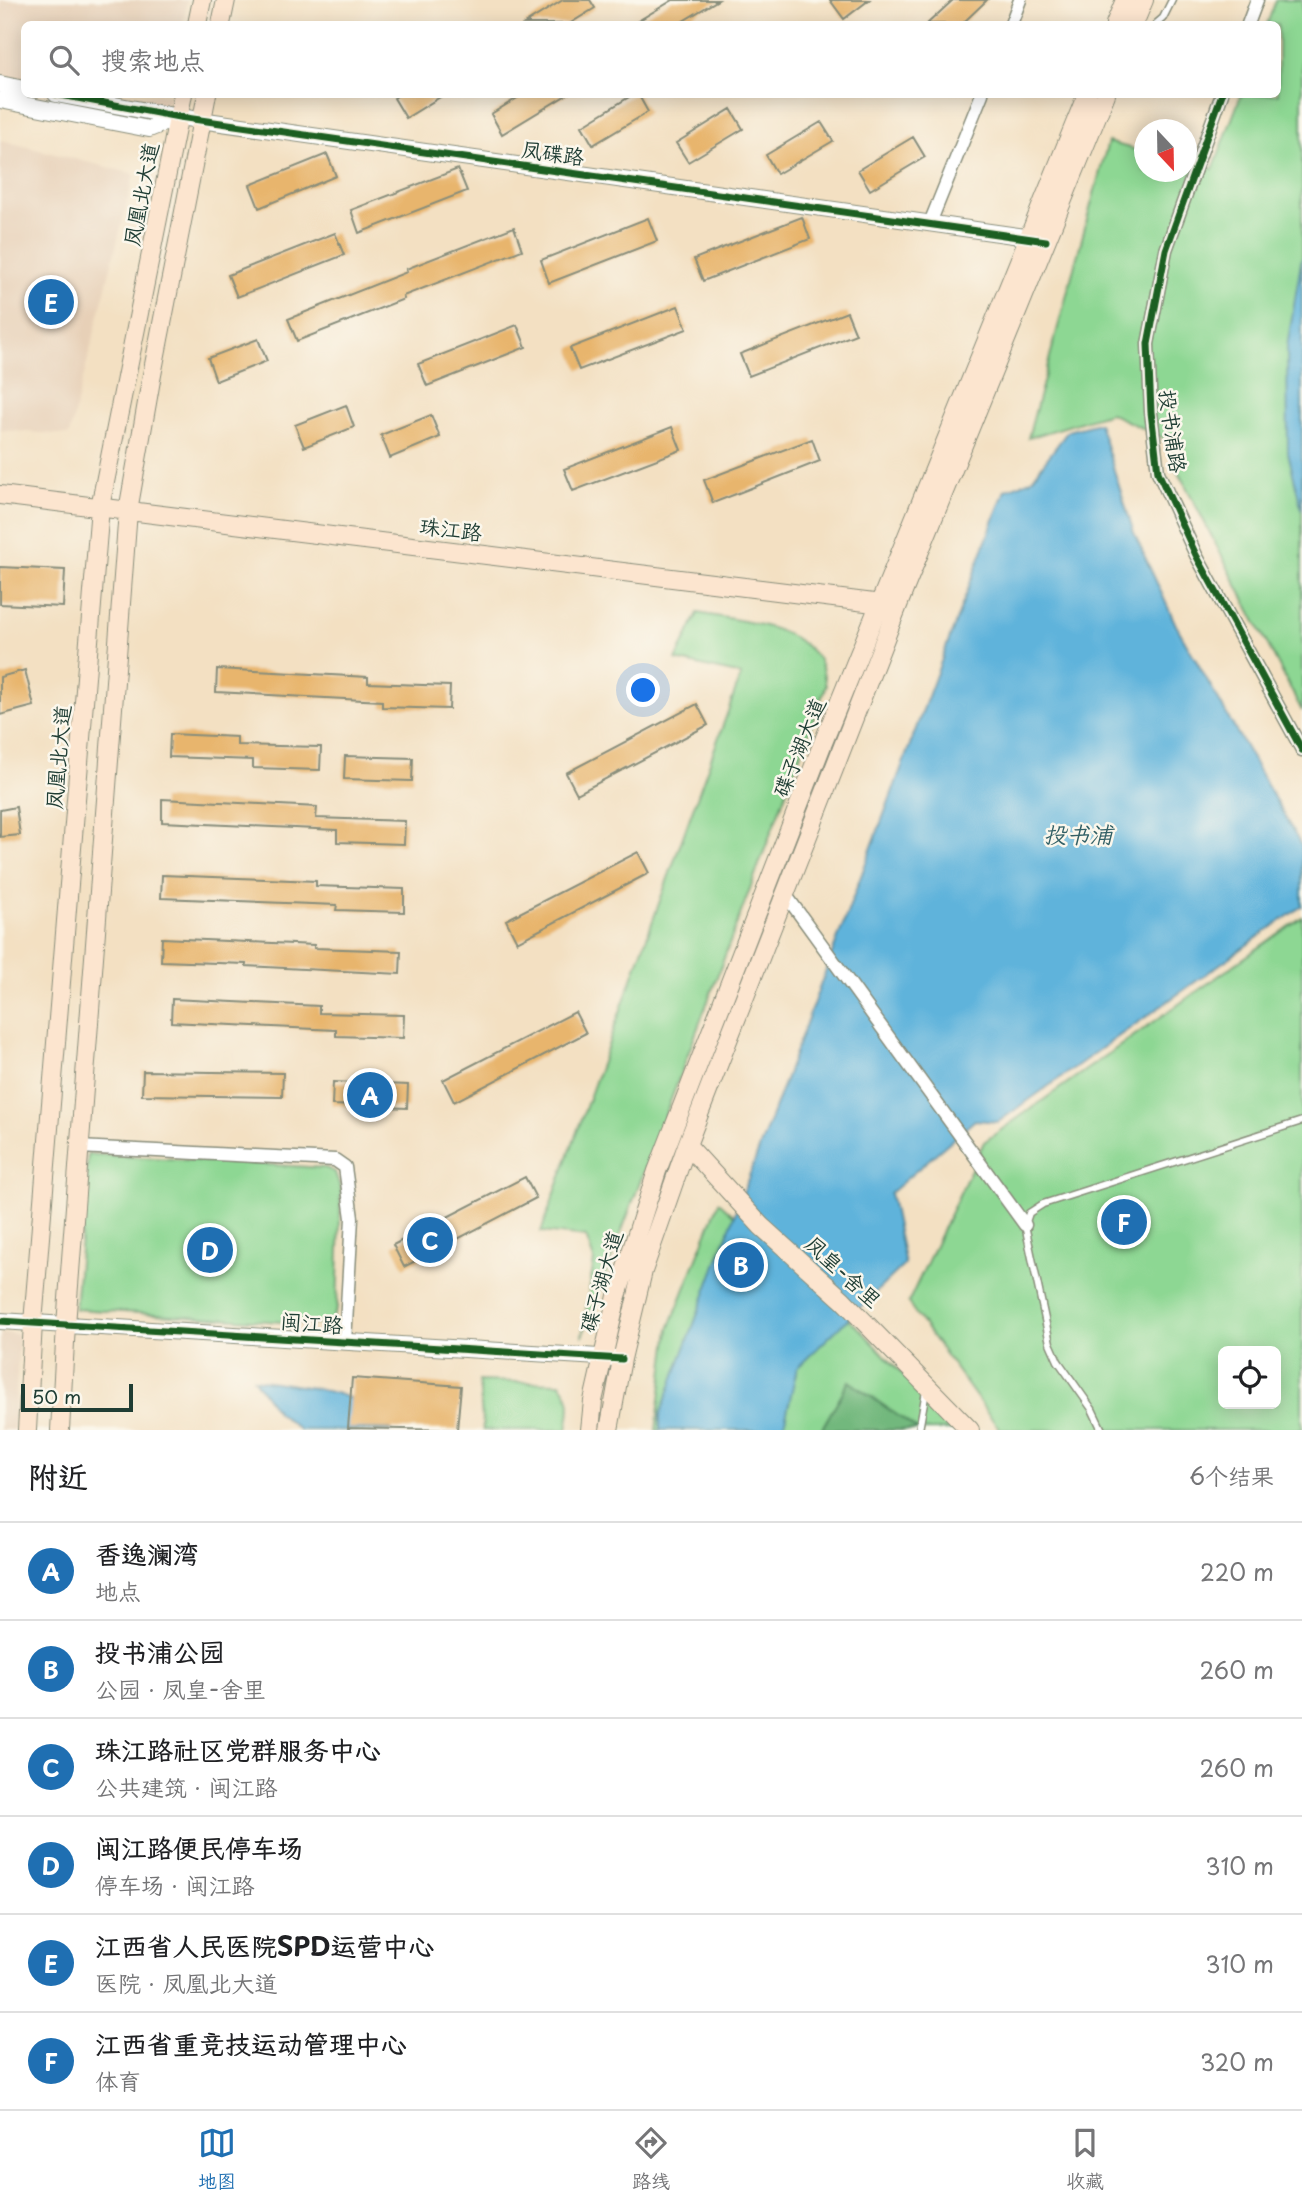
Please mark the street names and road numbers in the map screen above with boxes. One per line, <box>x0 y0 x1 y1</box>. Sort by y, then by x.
street label: 凤碟路 <box>520 132 586 172</box>
street label: 凤凰北大道 <box>114 139 166 249</box>
street label: 投书浦路 <box>1152 387 1196 475</box>
street label: 珠江路 <box>418 508 484 548</box>
street label: 碟子湖大道 <box>763 692 833 802</box>
street label: 凤凰北大道 <box>36 703 78 811</box>
street label: 碟子湖大道 <box>570 1226 630 1336</box>
street label: 凤皇-舍里 <box>799 1227 889 1315</box>
street label: 闽江路 <box>279 1304 345 1340</box>

